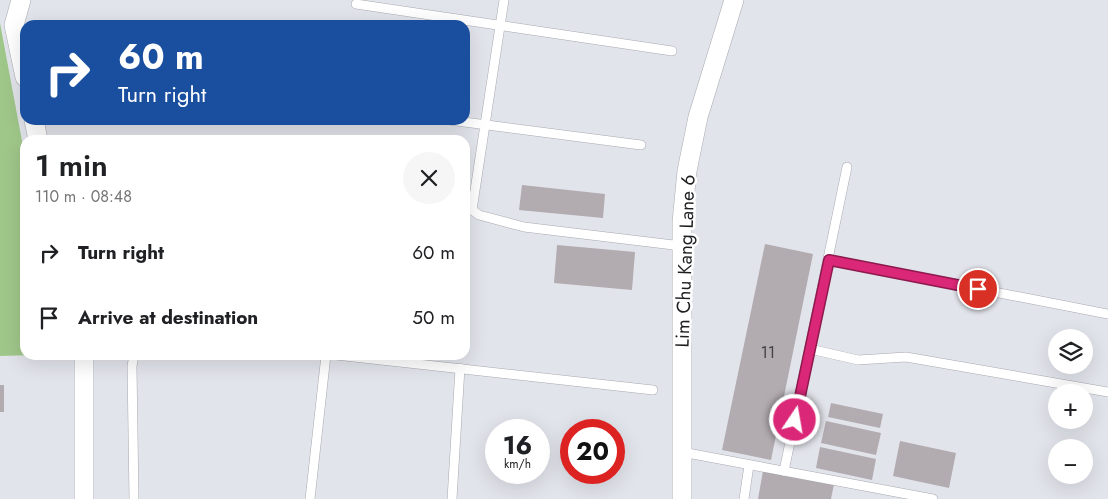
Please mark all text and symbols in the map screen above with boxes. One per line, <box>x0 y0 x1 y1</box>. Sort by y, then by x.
text: 60 m <box>118 32 204 82</box>
icon: right <box>35 40 100 105</box>
text: Turn right <box>118 78 206 110</box>
text: 1 min <box>35 144 108 187</box>
button: close <box>403 152 455 204</box>
street label: Lim Chu Kang Lane 6 <box>668 174 702 348</box>
text: 110 m · 08:48 <box>35 185 132 208</box>
icon: right <box>35 239 63 267</box>
text: Turn right <box>78 239 164 266</box>
text: 60 m <box>412 239 455 266</box>
pin <box>957 268 999 310</box>
icon: arrive <box>964 275 992 303</box>
icon: arrive <box>35 304 63 332</box>
text: Arrive at destination <box>78 304 258 331</box>
text: 50 m <box>412 304 455 331</box>
map controls <box>1048 329 1093 484</box>
button: layers <box>1048 329 1093 374</box>
house number: 11 <box>761 341 775 364</box>
button: + <box>1048 384 1093 429</box>
position arrow <box>768 393 820 445</box>
speed limit sign: 20 <box>560 419 625 484</box>
text: 16 <box>503 427 532 463</box>
button: − <box>1048 439 1093 484</box>
text: km/h <box>504 455 531 473</box>

